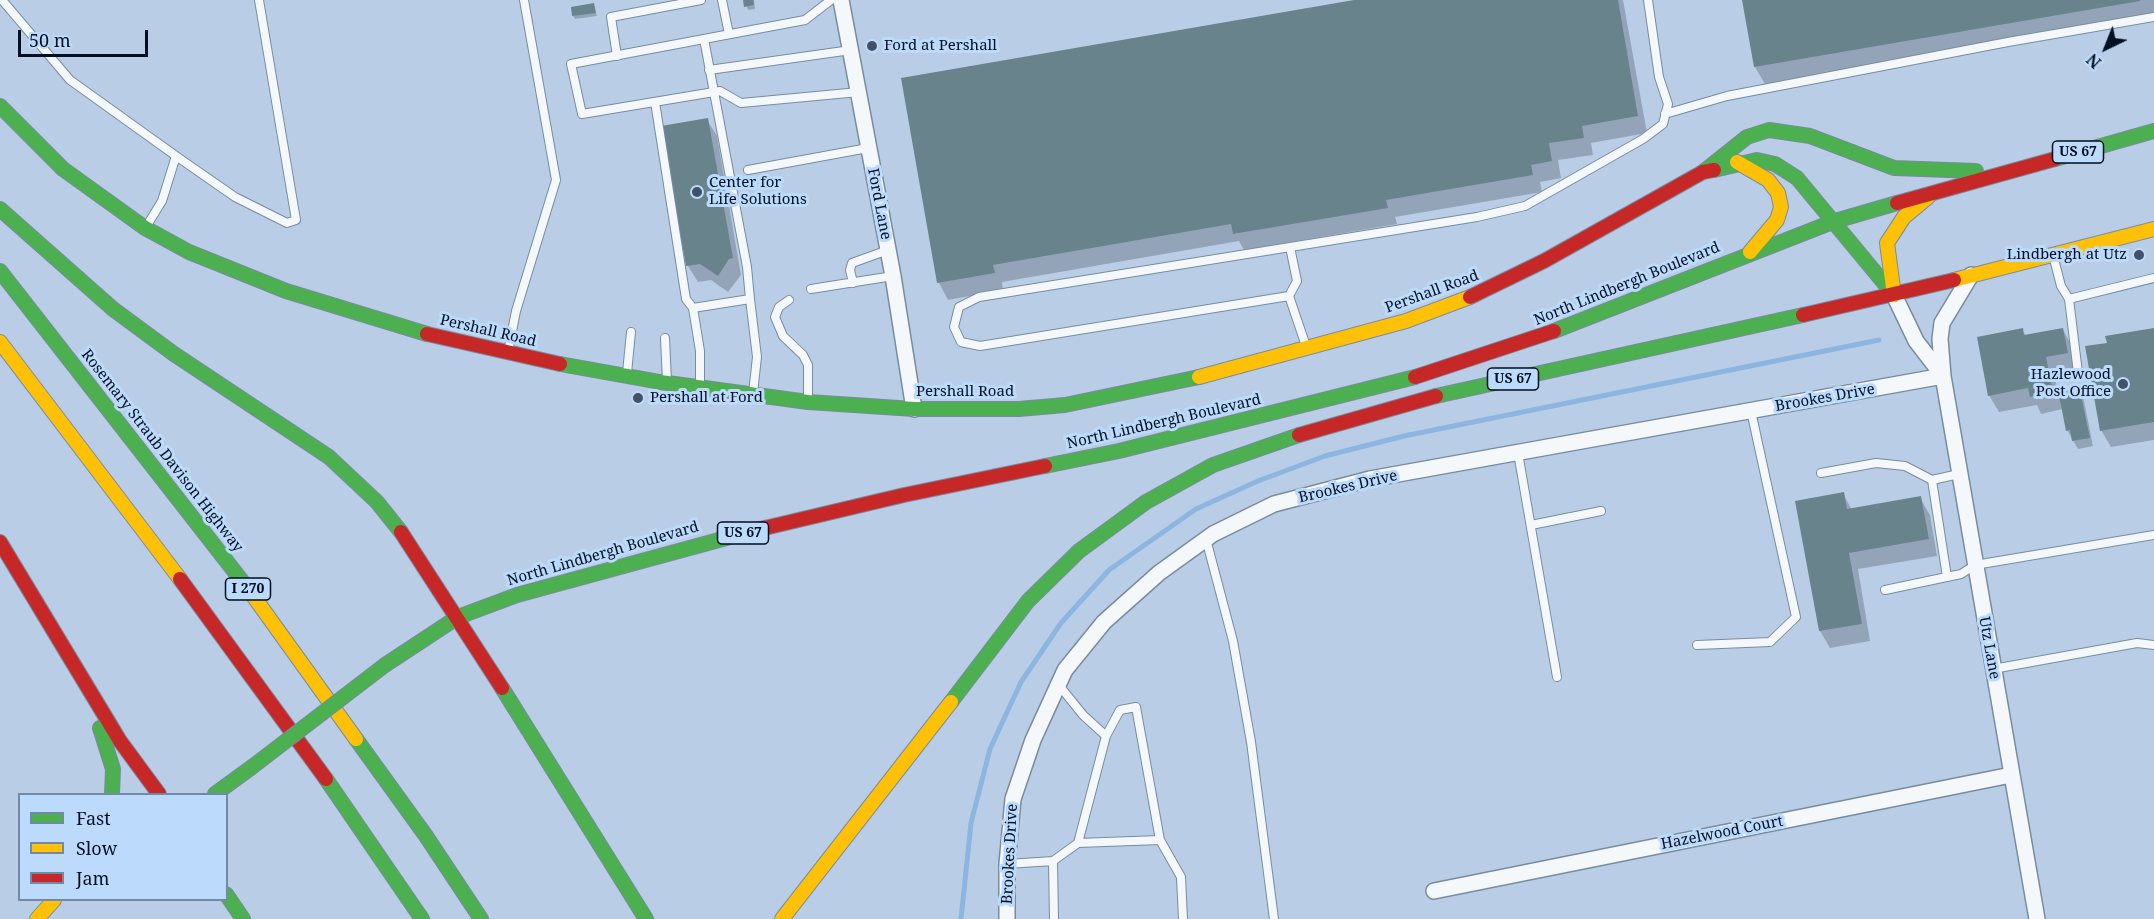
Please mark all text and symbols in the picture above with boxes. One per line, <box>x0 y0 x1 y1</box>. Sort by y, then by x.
scale bar <box>21 18 152 56</box>
north arrow <box>2076 18 2136 78</box>
text: 50 m <box>29 28 71 52</box>
place label: Ford at Pershall <box>884 37 997 55</box>
marker: Ford at Pershall <box>865 39 879 53</box>
text: N <box>2082 49 2106 74</box>
road number: US 67 <box>2052 141 2104 163</box>
street label: Ford Lane <box>863 167 895 241</box>
place label: Center for Life Solutions <box>709 174 807 209</box>
marker: Center for Life Solutions <box>690 185 704 199</box>
street label: North Lindbergh Boulevard <box>1531 238 1723 330</box>
place label: Lindbergh at Utz <box>2007 246 2127 264</box>
marker: Lindbergh at Utz <box>2132 248 2146 262</box>
street label: Pershall Road <box>1383 267 1481 317</box>
street label: Pershall Road <box>438 311 538 351</box>
street label: Rosemary Straub Davison Highway <box>77 346 247 556</box>
place label: Hazlewood Post Office <box>2031 366 2111 401</box>
road number: US 67 <box>1488 368 1538 390</box>
marker: Hazlewood Post Office <box>2116 377 2130 391</box>
street label: Brookes Drive <box>1774 380 1876 416</box>
street label: Pershall Road <box>916 383 1014 401</box>
place label: Pershall at Ford <box>650 389 763 407</box>
marker: Pershall at Ford <box>631 391 645 405</box>
street label: North Lindbergh Boulevard <box>1065 391 1263 453</box>
street label: Brookes Drive <box>1297 467 1399 507</box>
street label: North Lindbergh Boulevard <box>505 518 701 590</box>
road number: US 67 <box>718 522 768 544</box>
road number: I 270 <box>226 578 270 600</box>
street label: Utz Lane <box>1975 615 2003 681</box>
legend <box>18 793 228 901</box>
street label: Brookes Drive <box>998 803 1022 905</box>
text: Fast <box>76 806 111 830</box>
street label: Hazelwood Court <box>1660 812 1784 854</box>
text: Slow <box>76 836 117 860</box>
text: Jam <box>76 866 110 890</box>

